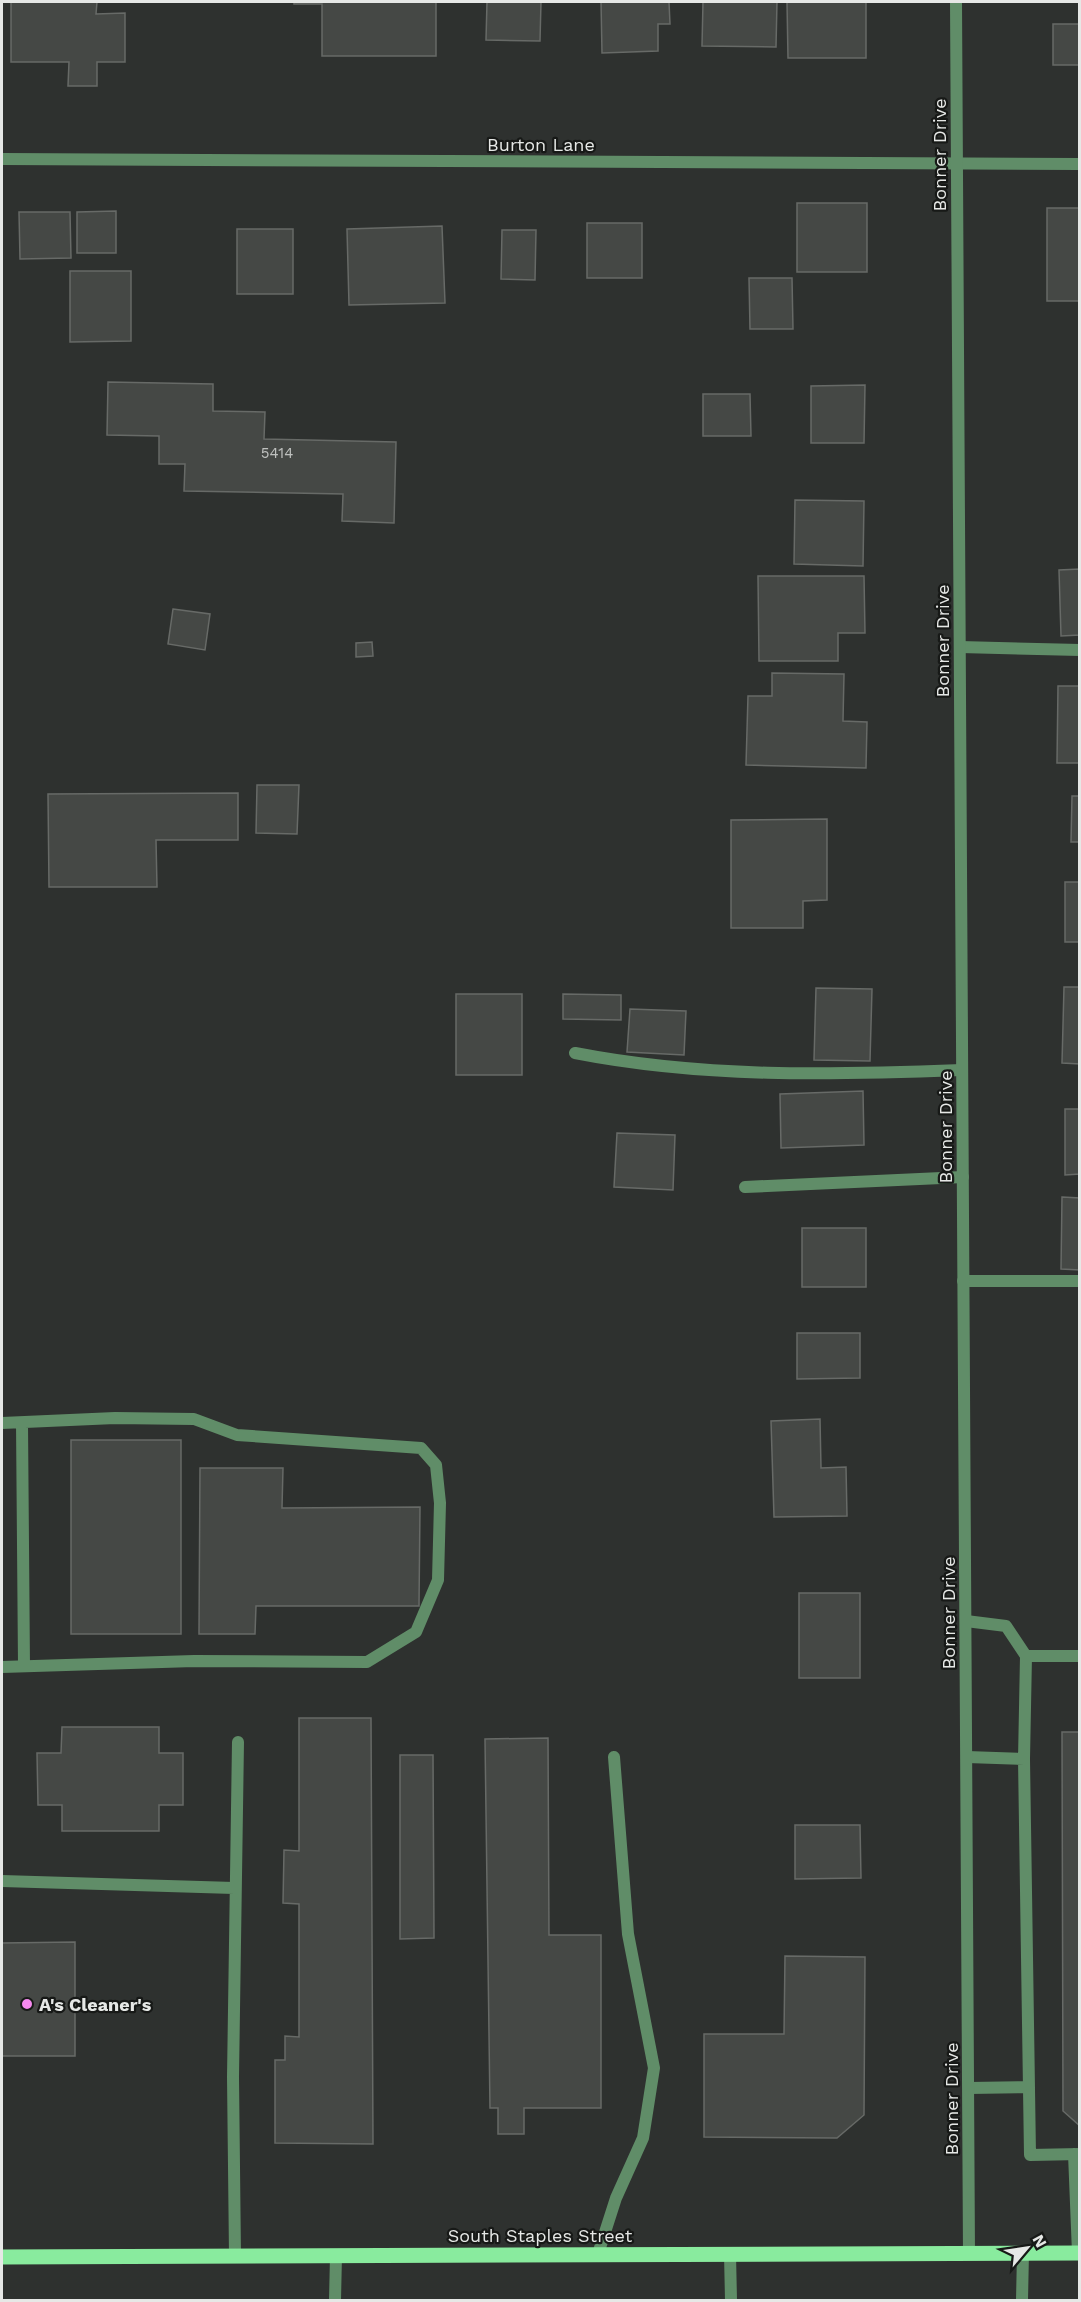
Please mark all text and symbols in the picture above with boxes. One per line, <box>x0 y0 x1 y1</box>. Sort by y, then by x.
street label: Bonner Drive <box>929 98 950 212</box>
street label: Burton Lane <box>487 134 595 155</box>
house number: 5414 <box>261 444 293 462</box>
street label: Bonner Drive <box>932 584 953 698</box>
street label: Bonner Drive <box>935 1070 956 1184</box>
street label: Bonner Drive <box>938 1556 959 1670</box>
place label: A's Cleaner's <box>39 1994 152 2015</box>
marker: A's Cleaner's <box>20 1997 34 2011</box>
street label: Bonner Drive <box>941 2042 962 2156</box>
north arrow <box>997 2218 1057 2278</box>
street label: South Staples Street <box>448 2225 633 2246</box>
text: N <box>1028 2231 1051 2251</box>

